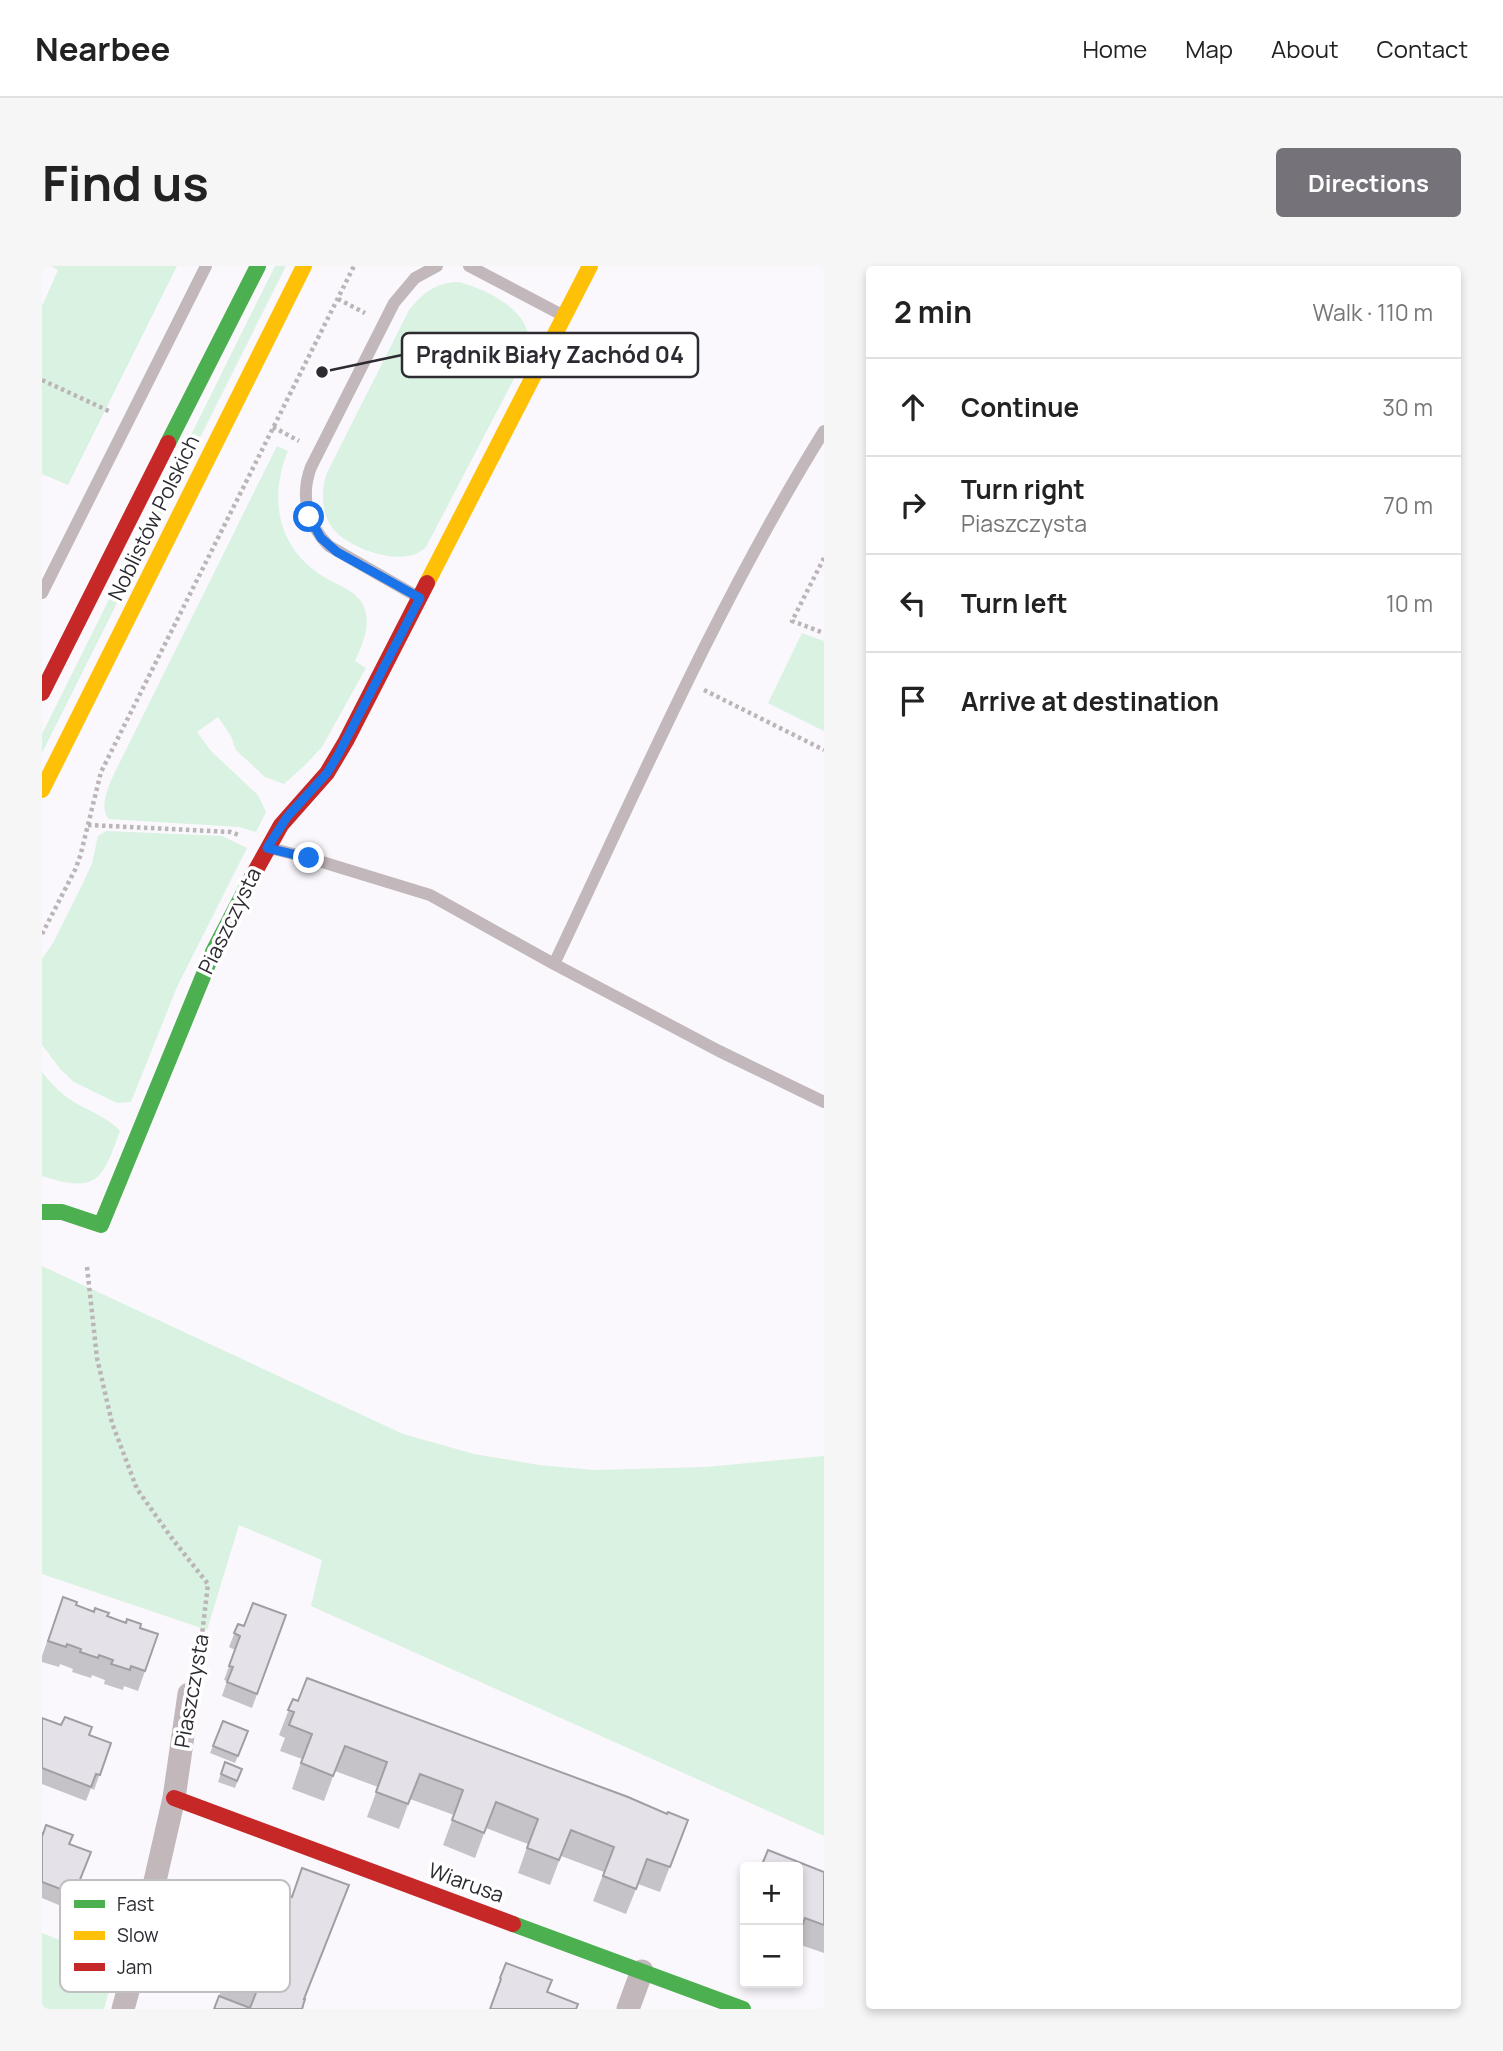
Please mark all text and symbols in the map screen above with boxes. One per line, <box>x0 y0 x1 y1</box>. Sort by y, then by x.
text: Nearbee <box>35 26 170 71</box>
text: Home <box>1082 32 1147 65</box>
text: Map <box>1185 32 1233 65</box>
text: About <box>1271 32 1339 65</box>
text: Contact <box>1377 32 1468 65</box>
button: Directions <box>1276 148 1461 217</box>
text: Find us <box>42 149 209 216</box>
text: 2 min <box>894 291 972 332</box>
text: Walk · 110 m <box>1312 296 1433 328</box>
callout: Prądnik Biały Zachód 04 <box>402 333 698 377</box>
text: Prądnik Biały Zachód 04 <box>416 338 684 370</box>
icon: ahead <box>894 388 932 426</box>
text: Continue <box>961 389 1079 425</box>
text: 30 m <box>1382 391 1433 423</box>
street label: Noblistów Polskich <box>101 430 205 605</box>
text: Turn right <box>961 471 1085 507</box>
icon: right <box>894 486 932 524</box>
text: 70 m <box>1383 489 1433 521</box>
route start <box>293 501 324 532</box>
text: Piaszczysta <box>961 507 1087 539</box>
icon: left <box>894 584 932 622</box>
text: Turn left <box>961 585 1068 621</box>
text: 10 m <box>1386 587 1433 619</box>
icon: arrive <box>894 682 932 720</box>
text: Arrive at destination <box>961 683 1219 719</box>
route end <box>293 842 324 873</box>
street label: Piaszczysta <box>191 863 267 978</box>
street label: Piaszczysta <box>167 1632 215 1750</box>
street label: Wiarusa <box>425 1855 508 1909</box>
map controls <box>740 1862 803 1988</box>
button: + <box>740 1862 803 1925</box>
legend <box>60 1880 290 1992</box>
text: Fast <box>117 1891 154 1917</box>
text: Slow <box>117 1922 159 1948</box>
button: − <box>740 1925 803 1988</box>
text: Jam <box>117 1954 152 1980</box>

